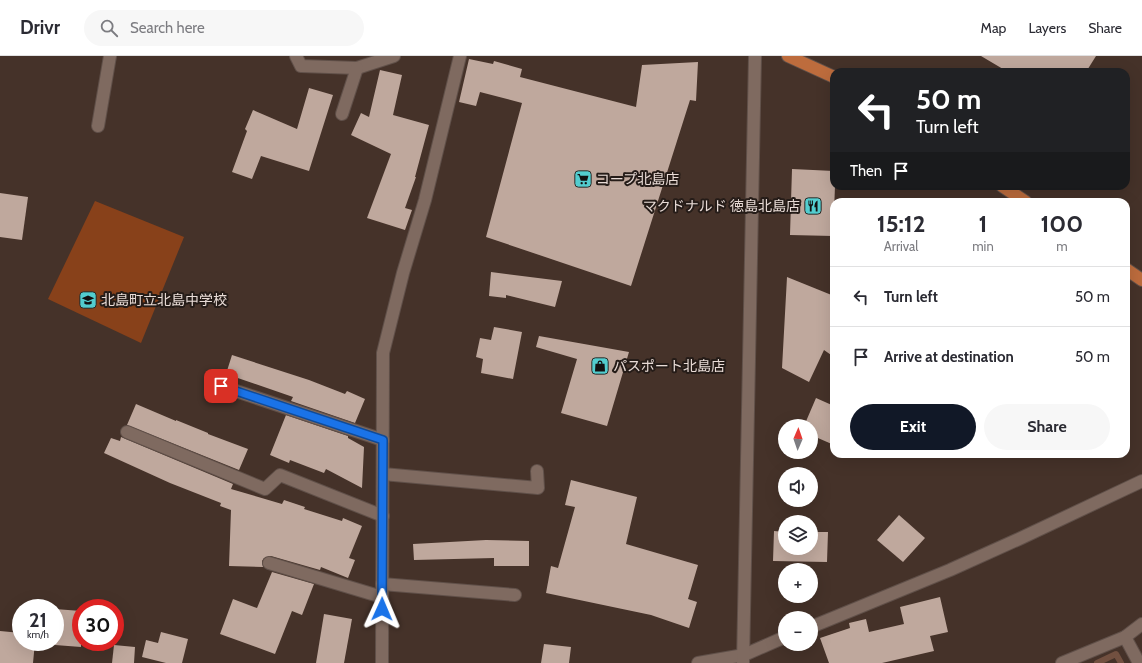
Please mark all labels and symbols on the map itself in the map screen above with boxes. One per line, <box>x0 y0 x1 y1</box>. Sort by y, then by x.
supermarket icon: コープ北島店 <box>573 169 593 189</box>
place label: コープ北島店 <box>596 170 679 188</box>
restaurant icon: マクドナルド 徳島北島店 <box>803 196 823 216</box>
place label: マクドナルド 徳島北島店 <box>643 197 800 215</box>
school or university icon: 北島町立北島中学校 <box>78 290 98 310</box>
place label: 北島町立北島中学校 <box>101 291 227 309</box>
shop icon: パスポート北島店 <box>590 356 610 376</box>
place label: パスポート北島店 <box>613 357 725 375</box>
pin <box>204 369 238 403</box>
north arrow <box>778 419 818 459</box>
position arrow <box>361 588 403 630</box>
speed limit sign: 30 <box>72 599 124 651</box>

